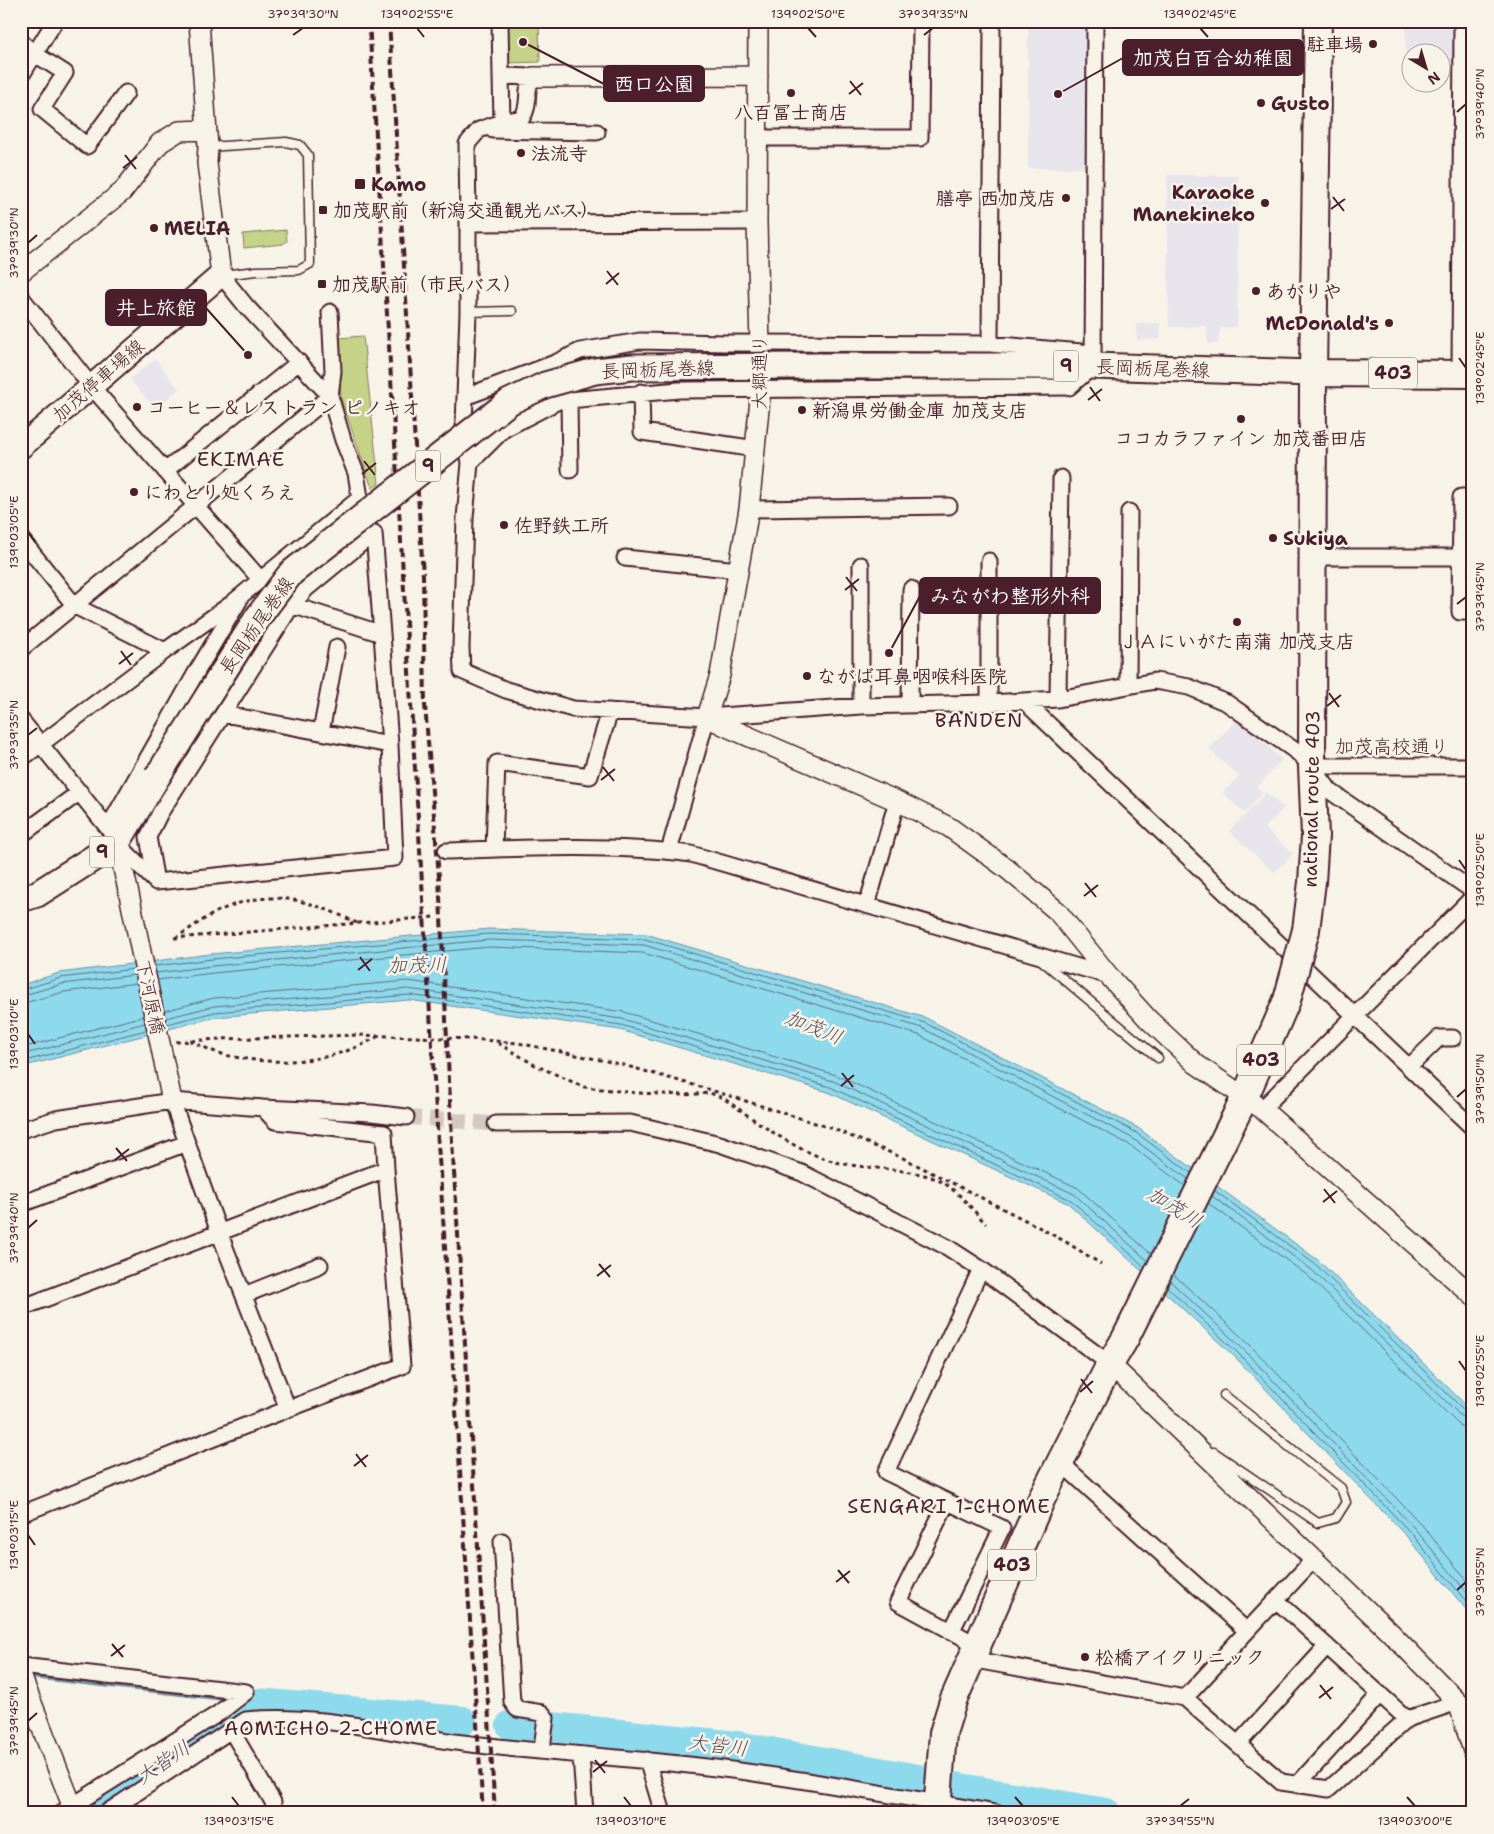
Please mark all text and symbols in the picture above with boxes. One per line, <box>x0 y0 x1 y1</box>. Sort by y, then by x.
text: 37°39'30"N <box>267 6 339 22</box>
text: 139°02'55"E <box>381 6 453 22</box>
text: 139°02'50"E <box>771 6 845 22</box>
text: 37°39'35"N <box>898 6 968 22</box>
text: 139°02'45"E <box>1164 6 1236 22</box>
place label: 駐車場 <box>1306 32 1363 57</box>
marker: 駐車場 <box>1367 38 1379 50</box>
callout: 加茂白百合幼稚園 <box>1123 40 1303 75</box>
north arrow <box>1402 42 1452 92</box>
text: 加茂白百合幼稚園 <box>1133 45 1293 71</box>
callout: 西口公園 <box>604 66 704 101</box>
text: N <box>1424 68 1444 89</box>
text: 37°39'40"N <box>1472 68 1488 140</box>
text: 西口公園 <box>614 71 694 97</box>
marker: 八百冨士商店 <box>785 87 797 99</box>
place label: Gusto <box>1271 91 1330 116</box>
marker: Gusto <box>1255 97 1267 109</box>
place label: 八百冨士商店 <box>734 100 848 125</box>
place label: 法流寺 <box>531 141 588 166</box>
marker: 法流寺 <box>515 147 527 159</box>
place label: Kamo <box>371 172 426 197</box>
marker: Kamo <box>353 177 367 191</box>
place label: Karaoke Manekineko <box>1133 180 1255 227</box>
place label: 膳亭 西加茂店 <box>935 186 1056 211</box>
marker: 膳亭 西加茂店 <box>1060 192 1072 204</box>
marker: Karaoke Manekineko <box>1259 197 1271 209</box>
place label: 加茂駅前（新潟交通観光バス） <box>333 198 599 223</box>
marker: 加茂駅前（新潟交通観光バス） <box>317 204 329 216</box>
text: 37°39'30"N <box>6 207 22 279</box>
place label: MELIA <box>164 216 230 241</box>
marker: MELIA <box>148 222 160 234</box>
place label: 加茂駅前（市民バス） <box>332 272 522 297</box>
marker: 加茂駅前（市民バス） <box>316 278 328 290</box>
place label: あがりや <box>1266 279 1342 304</box>
marker: あがりや <box>1250 285 1262 297</box>
callout: 井上旅館 <box>106 290 206 325</box>
text: 井上旅館 <box>116 295 196 321</box>
place label: McDonald's <box>1266 311 1379 336</box>
marker: McDonald's <box>1383 317 1395 329</box>
text: 139°02'45"E <box>1472 332 1488 404</box>
street label: 加茂停車場線 <box>47 334 150 427</box>
street label: 大郷通り <box>747 334 772 410</box>
road number: 9 <box>1054 351 1078 382</box>
street label: 長岡栃尾巻線 <box>1096 354 1210 383</box>
street label: 長岡栃尾巻線 <box>601 355 715 384</box>
road number: 403 <box>1369 358 1417 388</box>
place label: コーヒー＆レストラン ピノキオ <box>147 395 420 420</box>
place label: 新潟県労働金庫 加茂支店 <box>812 398 1028 423</box>
marker: コーヒー＆レストラン ピノキオ <box>131 401 143 413</box>
marker: 新潟県労働金庫 加茂支店 <box>796 404 808 416</box>
marker: ココカラファイン 加茂番田店 <box>1235 413 1247 425</box>
place label: ココカラファイン 加茂番田店 <box>1114 426 1368 451</box>
district label: EKIMAE <box>197 446 285 472</box>
road number: 9 <box>416 451 440 482</box>
place label: にわとり処くろえ <box>144 480 296 505</box>
marker: にわとり処くろえ <box>128 486 140 498</box>
text: 139°03'05"E <box>6 495 22 569</box>
place label: 佐野鉄工所 <box>514 513 609 538</box>
marker: 佐野鉄工所 <box>498 519 510 531</box>
place label: Sukiya <box>1283 526 1348 551</box>
marker: Sukiya <box>1267 532 1279 544</box>
text: 37°39'45"N <box>1472 562 1488 632</box>
street label: 長岡栃尾巻線 <box>213 571 299 679</box>
callout: みながわ整形外科 <box>920 578 1100 613</box>
text: みながわ整形外科 <box>930 583 1090 609</box>
marker: ＪＡにいがた南蒲 加茂支店 <box>1231 616 1243 628</box>
place label: ＪＡにいがた南蒲 加茂支店 <box>1119 629 1355 654</box>
place label: ながば耳鼻咽喉科医院 <box>817 664 1007 689</box>
marker: ながば耳鼻咽喉科医院 <box>801 670 813 682</box>
text: 37°39'35"N <box>6 700 22 770</box>
district label: BANDEN <box>935 707 1023 733</box>
street label: national route 403 <box>1297 710 1326 888</box>
street label: 加茂高校通り <box>1335 734 1449 759</box>
text: 139°02'50"E <box>1472 833 1488 907</box>
road number: 9 <box>90 836 114 868</box>
water label: 加茂川 <box>387 951 447 979</box>
street label: 下河原橋 <box>130 957 171 1037</box>
text: 139°03'10"E <box>6 998 22 1070</box>
water label: 加茂川 <box>781 1004 847 1050</box>
road number: 403 <box>1237 1044 1285 1076</box>
text: 37°39'50"N <box>1472 1054 1488 1124</box>
water label: 加茂川 <box>1143 1180 1207 1234</box>
text: 37°39'40"N <box>6 1192 22 1264</box>
text: 139°02'55"E <box>1472 1335 1488 1407</box>
district label: SENGARI 1-CHOME <box>847 1493 1051 1519</box>
text: 139°03'15"E <box>6 1500 22 1570</box>
text: 37°39'55"N <box>1472 1547 1488 1617</box>
road number: 403 <box>988 1550 1036 1580</box>
place label: 松橋アイクリニック <box>1095 1645 1264 1670</box>
marker: 松橋アイクリニック <box>1079 1651 1091 1663</box>
text: 37°39'45"N <box>6 1686 22 1756</box>
district label: AOMICHO 2-CHOME <box>224 1715 438 1741</box>
water label: 大皆川 <box>687 1728 749 1762</box>
water label: 大皆川 <box>131 1734 195 1790</box>
text: 139°03'15"E <box>204 1813 274 1829</box>
text: 139°03'10"E <box>595 1813 667 1829</box>
text: 139°03'05"E <box>986 1813 1060 1829</box>
text: 37°39'55"N <box>1145 1813 1215 1829</box>
text: 139°03'00"E <box>1378 1813 1452 1829</box>

